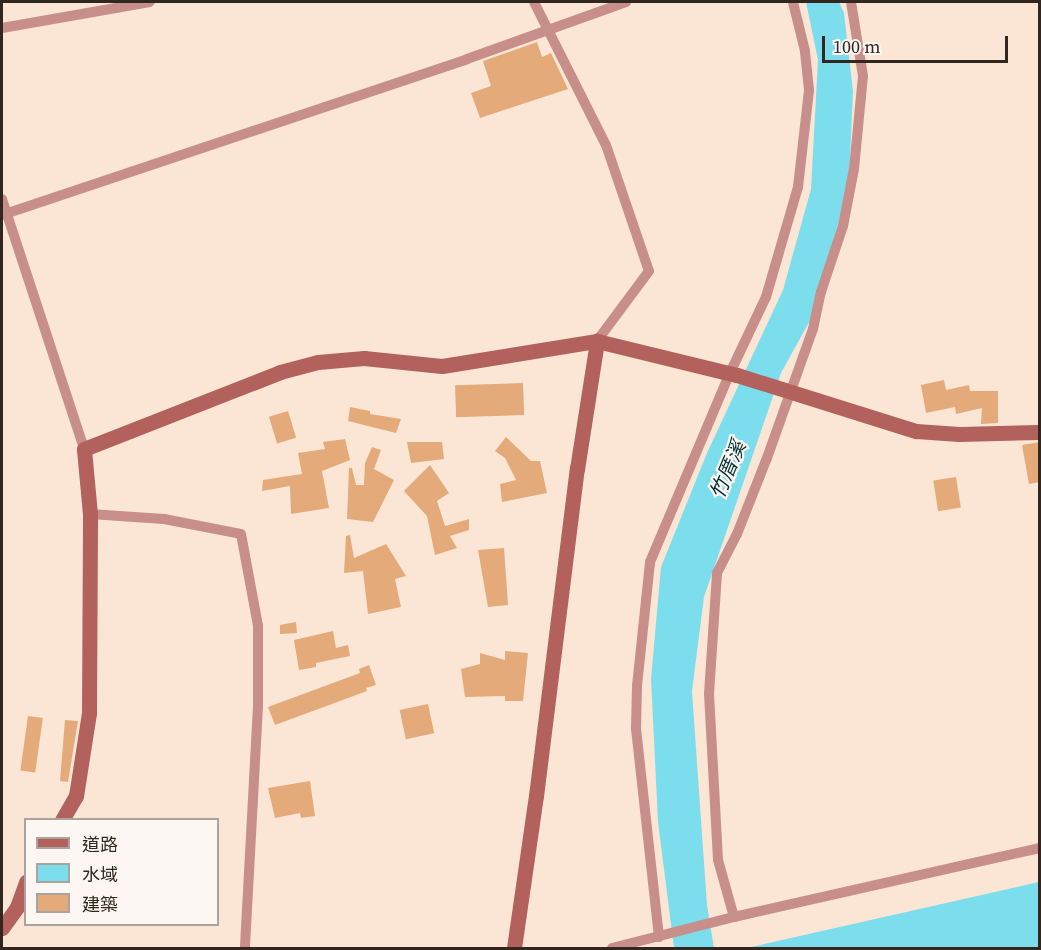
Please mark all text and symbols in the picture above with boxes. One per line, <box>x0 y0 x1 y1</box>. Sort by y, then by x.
scale bar <box>825 24 1011 62</box>
text: 100 m <box>833 34 880 59</box>
water label: 竹厝溪 <box>705 438 751 502</box>
legend <box>24 818 219 926</box>
text: 道路 <box>82 832 118 857</box>
text: 水域 <box>82 862 118 887</box>
text: 建築 <box>82 892 118 917</box>

